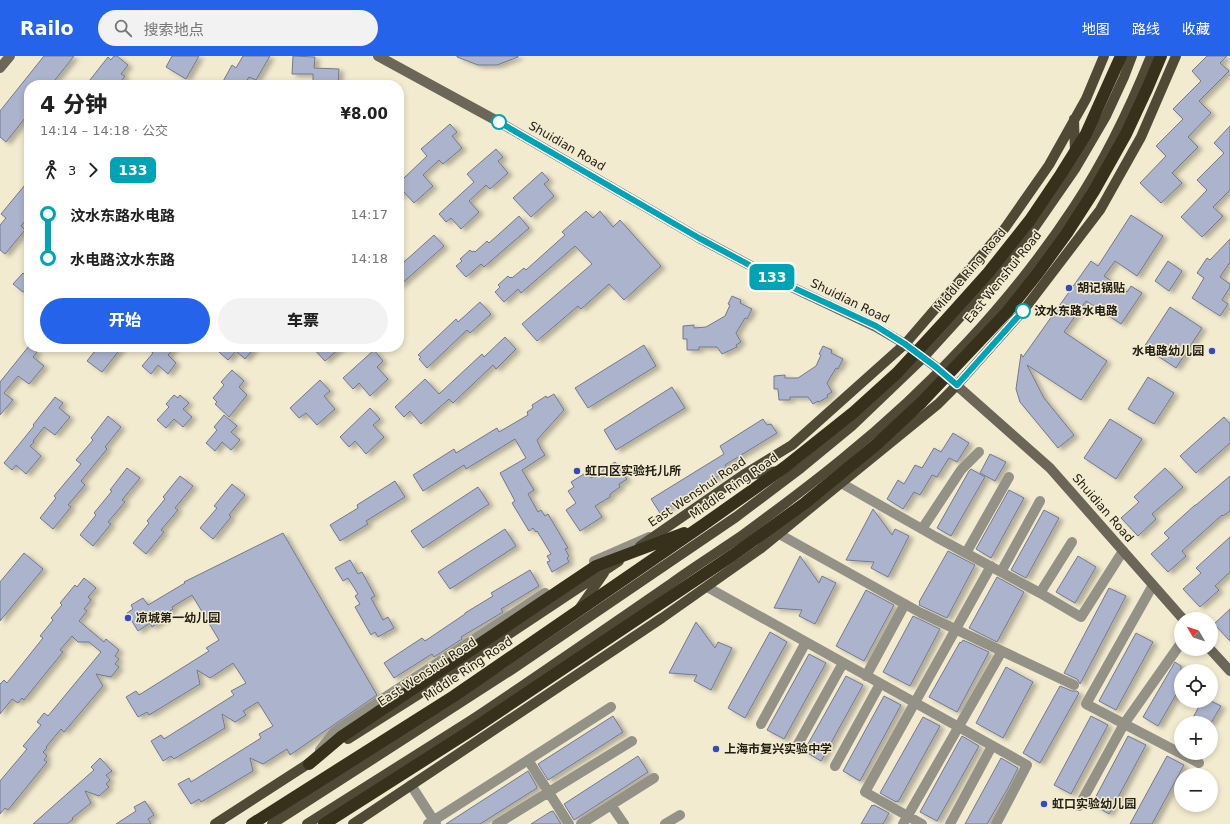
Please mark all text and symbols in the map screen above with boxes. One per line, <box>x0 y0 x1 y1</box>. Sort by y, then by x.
search box <box>98 10 378 46</box>
text: Railo <box>20 17 74 39</box>
icon: search <box>112 17 134 39</box>
text: 搜索地点 <box>144 21 204 39</box>
text: 地图 <box>1082 21 1110 37</box>
text: 路线 <box>1132 21 1160 37</box>
text: 收藏 <box>1182 21 1210 37</box>
text: 4 分钟 <box>40 92 107 117</box>
text: ¥8.00 <box>341 105 388 123</box>
unlabelled marker <box>491 114 507 130</box>
street label: Shuidian Road <box>526 118 608 174</box>
text: 14:14 – 14:18 · 公交 <box>40 123 168 138</box>
icon: walk <box>40 159 62 181</box>
icon: forward <box>82 159 104 181</box>
text: 133 <box>118 162 148 178</box>
text: 3 <box>68 163 76 178</box>
text: 汶水东路水电路 <box>70 207 175 225</box>
text: 14:17 <box>351 207 388 222</box>
street label: Middle Ring Road <box>931 226 1009 314</box>
street label: East Wenshui Road <box>962 228 1044 326</box>
text: 水电路汶水东路 <box>70 251 175 269</box>
text: 14:18 <box>351 251 388 266</box>
line badge: 133 <box>749 264 795 290</box>
text: 133 <box>757 269 787 285</box>
street label: Shuidian Road <box>808 276 892 326</box>
place label: 胡记锅贴 <box>1077 281 1125 295</box>
marker: 胡记锅贴 <box>1064 283 1074 293</box>
button: 开始 <box>40 298 210 344</box>
button: 车票 <box>218 298 388 344</box>
marker: 汶水东路水电路 <box>1015 303 1031 319</box>
place label: 汶水东路水电路 <box>1034 304 1118 318</box>
place label: 水电路幼儿园 <box>1132 344 1204 358</box>
marker: 水电路幼儿园 <box>1207 346 1217 356</box>
street label: Middle Ring Road <box>687 450 781 522</box>
street label: East Wenshui Road <box>646 454 748 530</box>
place label: 虹口区实验托儿所 <box>585 464 681 478</box>
marker: 虹口区实验托儿所 <box>572 466 582 476</box>
street label: Shuidian Road <box>1070 471 1136 545</box>
place label: 凉城第一幼儿园 <box>136 611 220 625</box>
north arrow <box>1174 612 1218 656</box>
map controls <box>1174 612 1218 812</box>
marker: 凉城第一幼儿园 <box>123 613 133 623</box>
street label: Middle Ring Road <box>421 634 515 704</box>
street label: East Wenshui Road <box>375 635 479 709</box>
button: locate <box>1174 664 1218 708</box>
button: + <box>1174 716 1218 760</box>
place label: 上海市复兴实验中学 <box>724 742 832 756</box>
marker: 上海市复兴实验中学 <box>711 744 721 754</box>
button: − <box>1174 768 1218 812</box>
place label: 虹口实验幼儿园 <box>1052 797 1136 811</box>
marker: 虹口实验幼儿园 <box>1039 799 1049 809</box>

